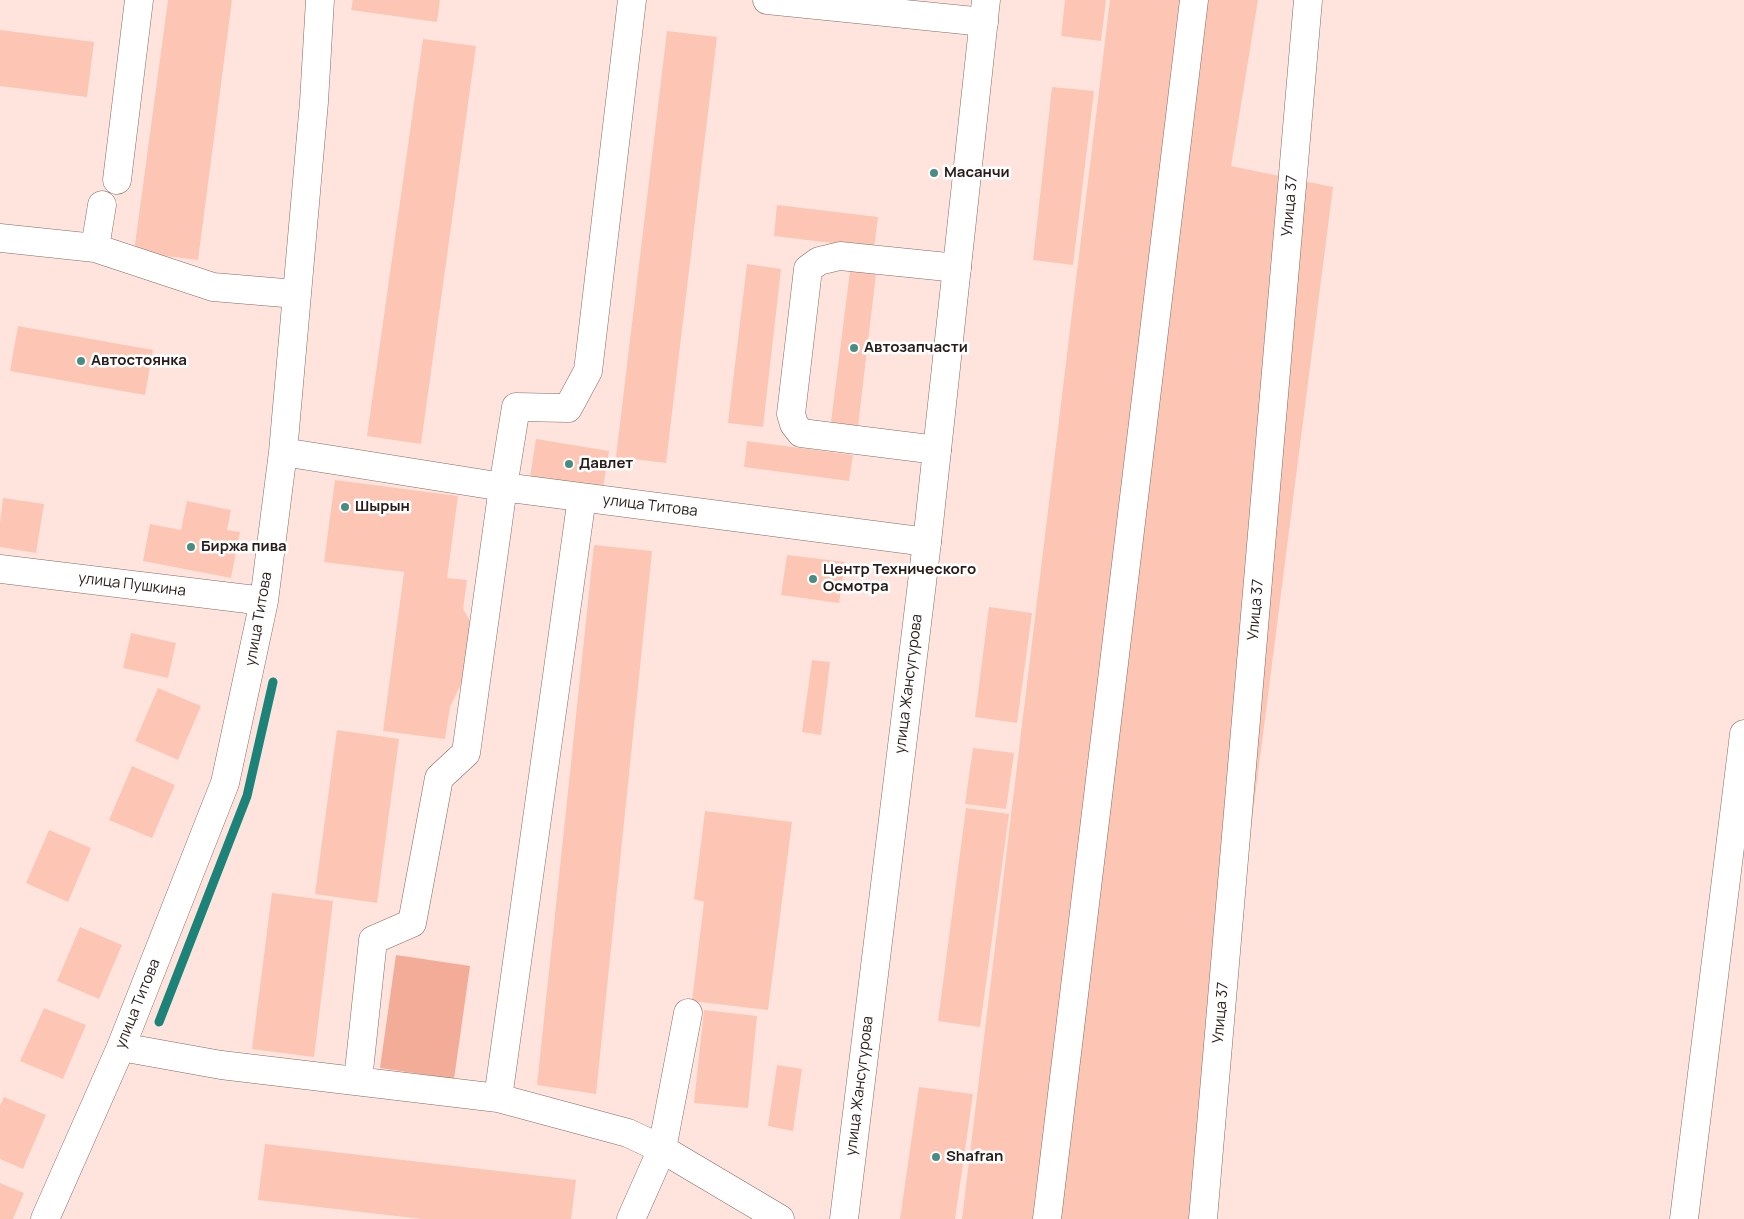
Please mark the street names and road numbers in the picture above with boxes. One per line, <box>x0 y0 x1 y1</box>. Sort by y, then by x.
street label: Улица 37 <box>1278 174 1302 238</box>
street label: улица Титова <box>601 491 699 521</box>
street label: улица Пушкина <box>77 569 187 601</box>
street label: улица Титова <box>242 570 276 668</box>
street label: Улица 37 <box>1244 578 1268 642</box>
street label: улица Жансугурова <box>891 613 927 755</box>
street label: улица Титова <box>112 956 164 1052</box>
street label: Улица 37 <box>1209 981 1233 1045</box>
street label: улица Жансугурова <box>842 1015 878 1157</box>

